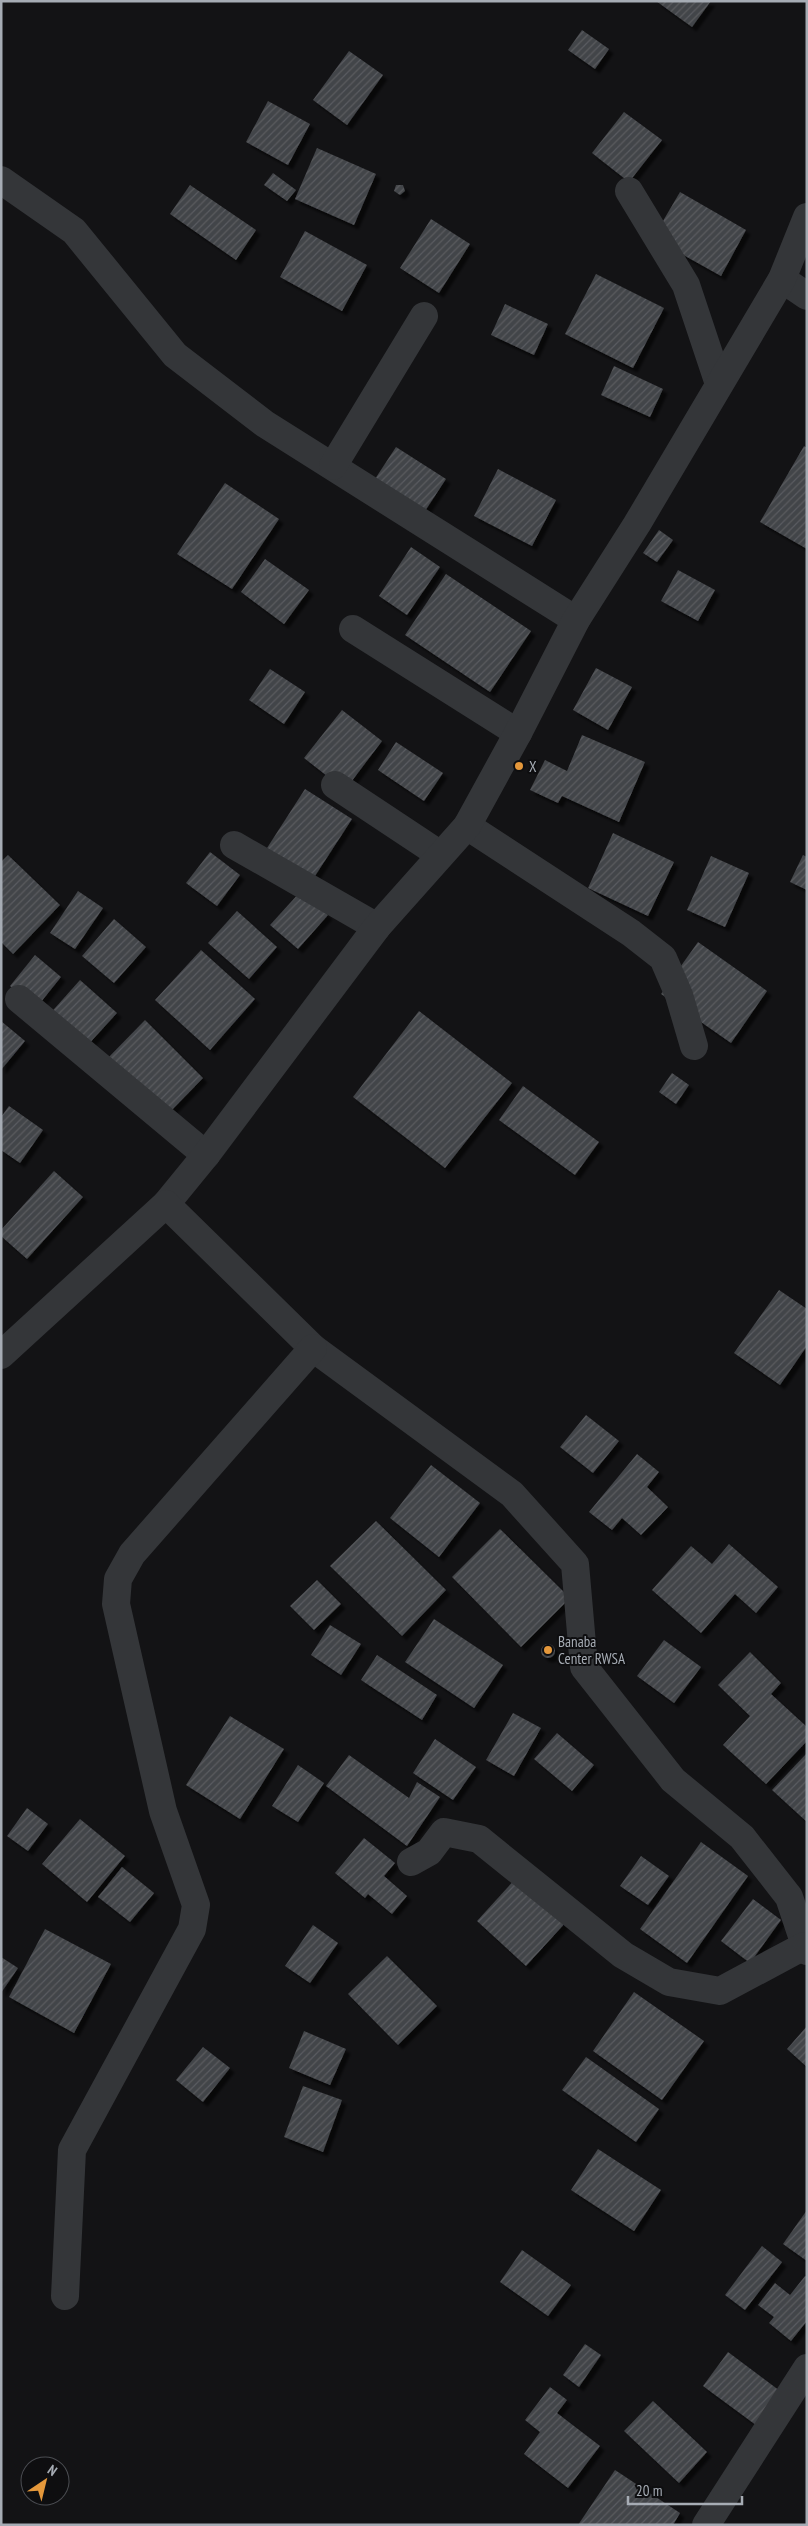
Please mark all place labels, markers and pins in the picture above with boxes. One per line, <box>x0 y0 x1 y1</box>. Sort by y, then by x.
place label: X <box>529 757 537 776</box>
marker: X <box>513 760 525 772</box>
place label: Banaba Center RWSA <box>558 1632 626 1668</box>
marker: Banaba Center RWSA <box>542 1644 554 1656</box>

